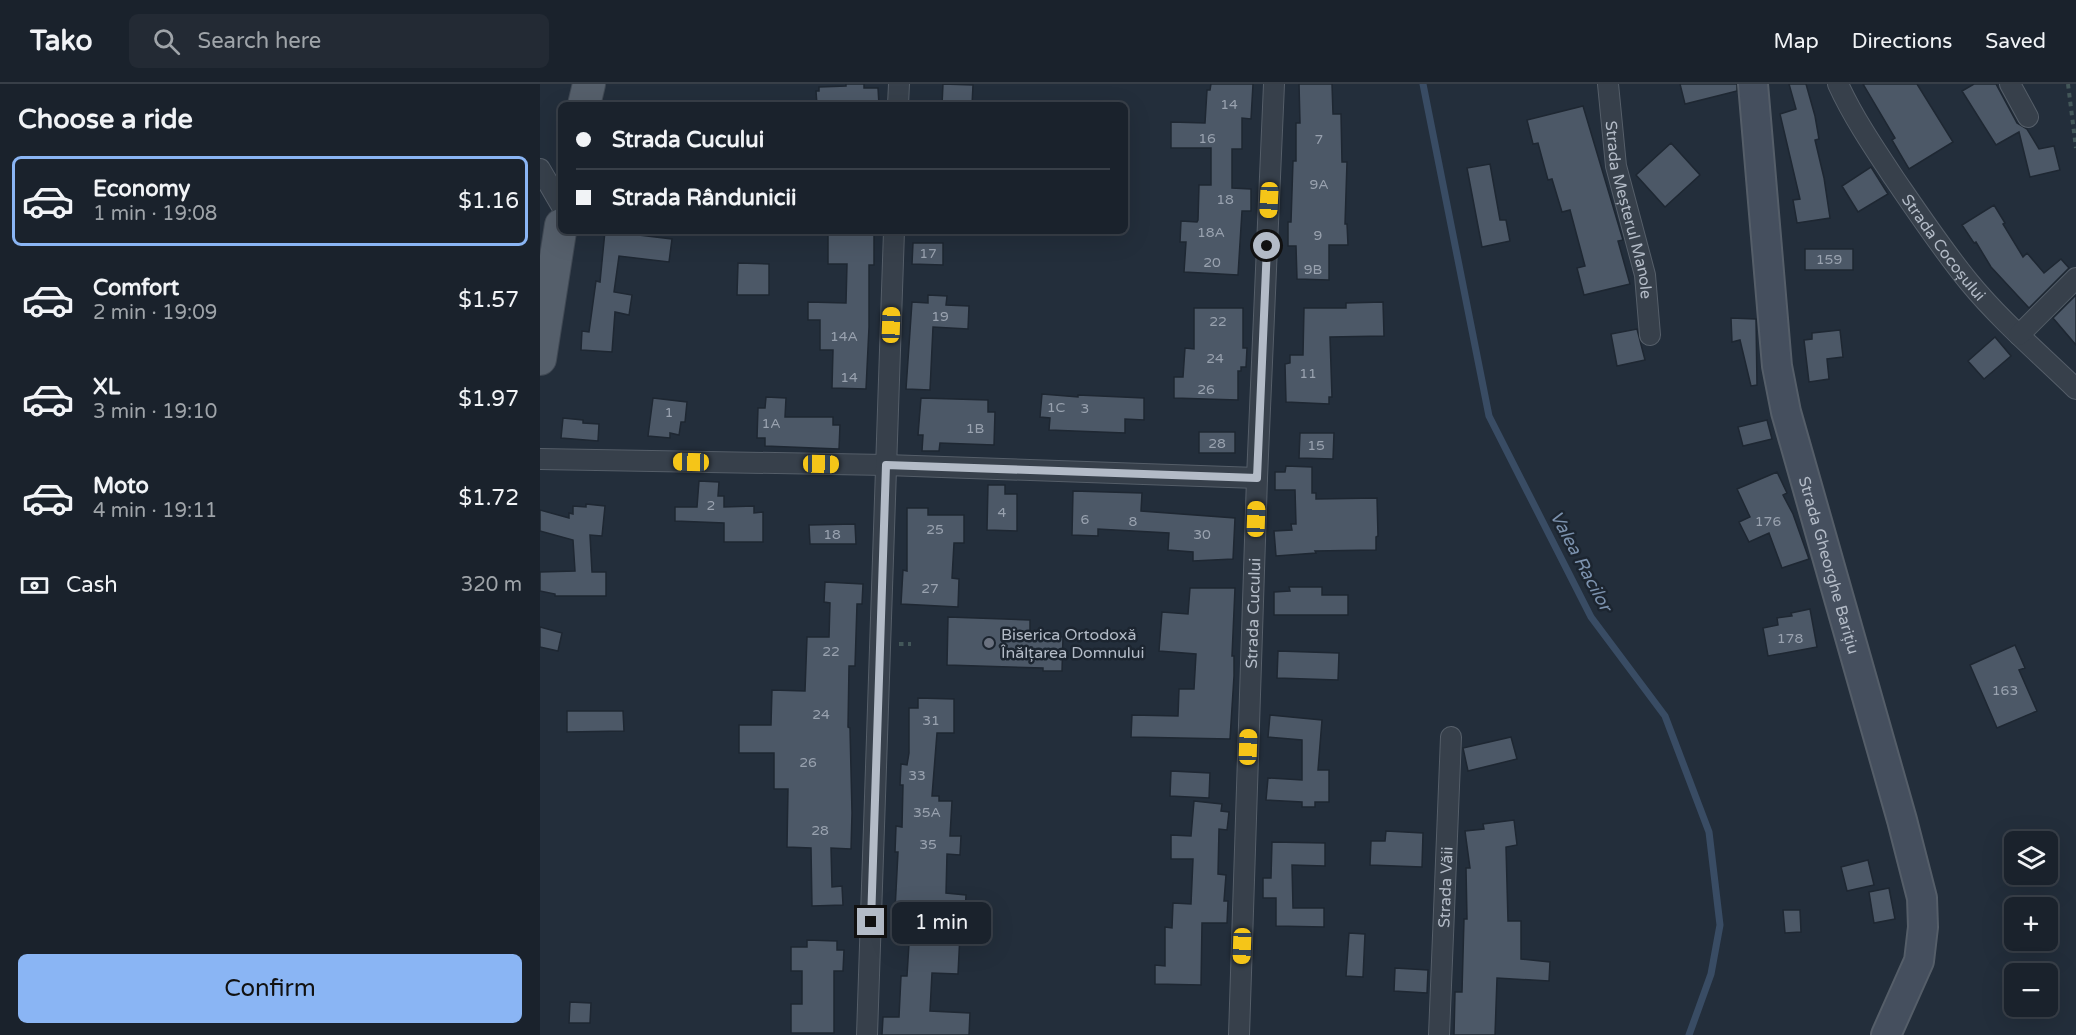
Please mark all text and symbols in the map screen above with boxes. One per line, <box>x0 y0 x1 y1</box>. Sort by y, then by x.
search box <box>129 14 549 68</box>
text: Tako <box>30 24 93 58</box>
icon: search <box>150 25 183 58</box>
text: Search here <box>198 28 321 54</box>
text: Map <box>1773 29 1819 54</box>
text: Directions <box>1852 29 1952 54</box>
text: Saved <box>1985 29 2046 54</box>
house number: 14 <box>1220 96 1238 113</box>
text: Choose a ride <box>18 103 193 136</box>
street label: Strada Meșterul Manole <box>1601 120 1656 300</box>
text: Strada Cucului <box>612 127 764 153</box>
house number: 16 <box>1198 130 1216 147</box>
house number: 7 <box>1315 131 1323 148</box>
icon: car <box>21 174 75 228</box>
text: Economy <box>93 176 190 202</box>
house number: 9A <box>1309 176 1329 193</box>
car <box>1259 182 1279 218</box>
text: Strada Rândunicii <box>612 185 797 211</box>
text: $1.16 <box>458 188 519 214</box>
house number: 18 <box>1216 191 1234 208</box>
street label: Strada Cocoșului <box>1897 191 1990 305</box>
text: 1 min · 19:08 <box>93 202 217 226</box>
house number: 18A <box>1197 224 1225 241</box>
house number: 9 <box>1314 227 1322 244</box>
route start <box>1253 232 1280 259</box>
house number: 17 <box>919 245 937 262</box>
house number: 159 <box>1816 251 1842 268</box>
house number: 20 <box>1203 254 1221 271</box>
house number: 9B <box>1304 261 1322 278</box>
icon: car <box>21 273 75 327</box>
text: Comfort <box>93 275 179 301</box>
text: $1.57 <box>458 287 519 313</box>
text: 2 min · 19:09 <box>93 301 217 325</box>
car <box>881 307 901 343</box>
house number: 19 <box>931 308 949 325</box>
house number: 22 <box>1209 313 1227 330</box>
house number: 14A <box>830 328 858 345</box>
house number: 24 <box>1206 350 1224 367</box>
house number: 11 <box>1299 365 1317 382</box>
house number: 14 <box>840 369 858 386</box>
icon: car <box>21 372 75 426</box>
text: XL <box>93 374 120 400</box>
house number: 26 <box>1197 381 1215 398</box>
text: $1.97 <box>458 386 519 412</box>
house number: 1C <box>1047 399 1066 416</box>
text: 3 min · 19:10 <box>93 400 217 424</box>
house number: 3 <box>1081 400 1089 417</box>
house number: 1 <box>665 404 673 421</box>
house number: 1A <box>761 415 781 432</box>
house number: 1B <box>966 420 984 437</box>
house number: 28 <box>1208 435 1226 452</box>
house number: 15 <box>1307 437 1325 454</box>
car <box>673 453 709 471</box>
car <box>803 455 839 473</box>
icon: car <box>21 471 75 525</box>
text: Moto <box>93 473 149 499</box>
street label: Strada Gheorghe Barițiu <box>1794 474 1863 656</box>
text: $1.72 <box>458 485 519 511</box>
house number: 2 <box>707 497 715 514</box>
text: 4 min · 19:11 <box>93 499 217 523</box>
car <box>1246 501 1266 537</box>
house number: 4 <box>998 504 1007 521</box>
water label: Valea Racilor <box>1545 507 1618 617</box>
house number: 6 <box>1081 511 1090 528</box>
house number: 8 <box>1129 513 1138 530</box>
house number: 176 <box>1755 513 1781 530</box>
house number: 25 <box>926 521 944 538</box>
house number: 18 <box>823 526 841 543</box>
house number: 30 <box>1193 526 1211 543</box>
street label: Strada Cucului <box>1242 558 1265 669</box>
icon: cash <box>18 569 51 602</box>
text: Cash <box>66 572 118 598</box>
text: 320 m <box>461 573 522 597</box>
house number: 27 <box>921 580 939 597</box>
place label: Biserica Ortodoxă Înălțarea Domnului <box>1001 625 1145 663</box>
house number: 178 <box>1777 630 1803 647</box>
marker: Biserica Ortodoxă Înălțarea Domnului <box>982 636 996 650</box>
house number: 22 <box>822 643 840 660</box>
house number: 163 <box>1992 682 2018 699</box>
house number: 24 <box>812 706 830 723</box>
house number: 31 <box>922 712 940 729</box>
car <box>1238 729 1258 765</box>
house number: 26 <box>799 754 817 771</box>
house number: 33 <box>908 767 926 784</box>
house number: 35A <box>913 804 941 821</box>
house number: 28 <box>811 822 829 839</box>
map controls <box>2004 831 2058 1017</box>
button: layers <box>2004 831 2058 885</box>
house number: 35 <box>919 836 937 853</box>
street label: Strada Văii <box>1434 846 1458 928</box>
button: + <box>2004 897 2058 951</box>
callout: 1 min <box>892 901 991 943</box>
route end <box>857 908 884 935</box>
text: 1 min <box>915 911 968 935</box>
car <box>1232 928 1252 964</box>
button: Confirm <box>18 954 522 1023</box>
button: − <box>2004 963 2058 1017</box>

